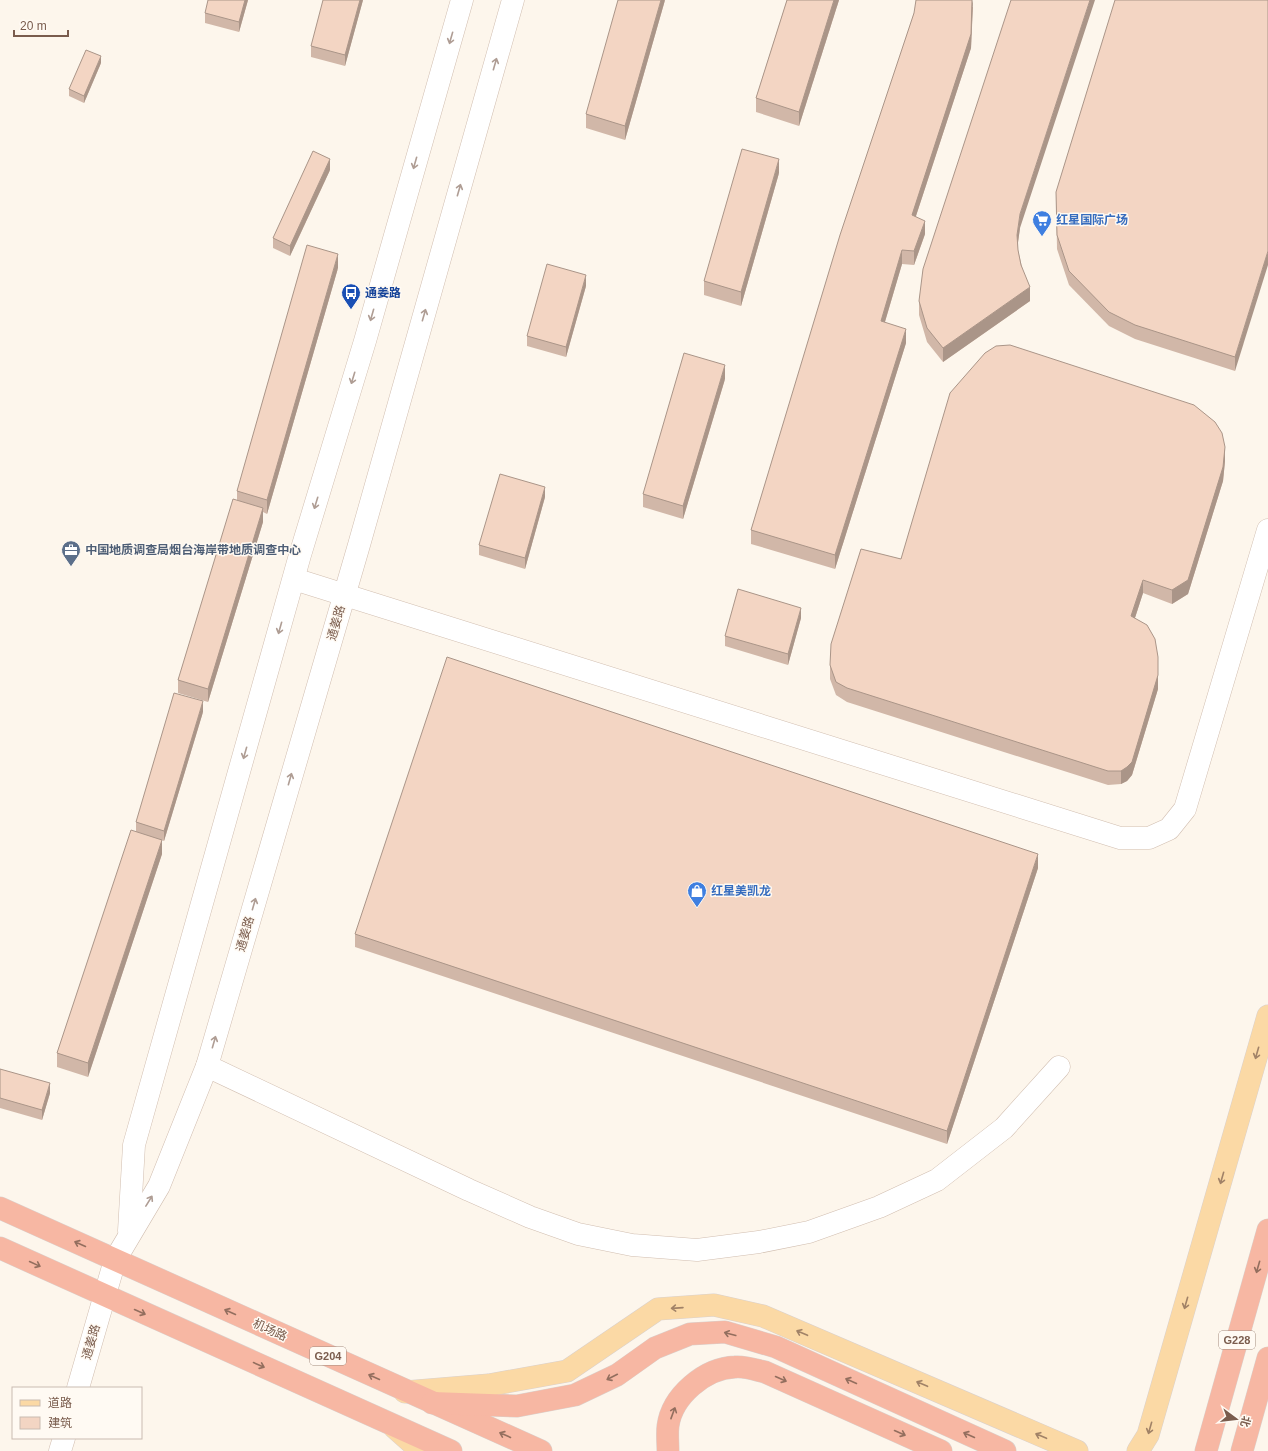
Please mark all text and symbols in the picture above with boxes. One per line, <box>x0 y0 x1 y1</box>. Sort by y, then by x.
scale bar <box>14 12 68 38</box>
text: 20 m <box>20 19 47 33</box>
one-way arrow <box>447 31 454 44</box>
one-way arrow <box>492 58 499 71</box>
one-way arrow <box>411 156 419 169</box>
one-way arrow <box>456 183 464 196</box>
supermarket icon: 红星国际广场 <box>1031 209 1053 237</box>
place label: 红星国际广场 <box>1056 213 1128 227</box>
bus stop icon: 通姜路 <box>340 282 362 310</box>
place label: 通姜路 <box>365 286 401 300</box>
one-way arrow <box>368 308 375 321</box>
one-way arrow <box>421 308 428 321</box>
one-way arrow <box>349 372 356 385</box>
one-way arrow <box>312 496 319 509</box>
office icon: 中国地质调查局烟台海岸带地质调查中心 <box>60 539 82 567</box>
place label: 中国地质调查局烟台海岸带地质调查中心 <box>85 543 301 557</box>
street label: 通姜路 <box>324 604 348 642</box>
one-way arrow <box>276 621 283 634</box>
one-way arrow <box>240 746 248 759</box>
one-way arrow <box>287 773 294 786</box>
shop icon: 红星美凯龙 <box>686 880 708 908</box>
place label: 红星美凯龙 <box>711 884 771 898</box>
one-way arrow <box>251 898 258 911</box>
street label: 通姜路 <box>233 915 257 953</box>
one-way arrow <box>211 1036 218 1049</box>
one-way arrow <box>1253 1047 1260 1060</box>
one-way arrow <box>1217 1172 1225 1185</box>
one-way arrow <box>146 1195 154 1207</box>
one-way arrow <box>74 1240 86 1247</box>
one-way arrow <box>29 1261 41 1269</box>
one-way arrow <box>1253 1261 1261 1274</box>
one-way arrow <box>1182 1297 1189 1310</box>
one-way arrow <box>671 1304 684 1311</box>
one-way arrow <box>224 1308 236 1315</box>
one-way arrow <box>133 1309 145 1316</box>
street label: 机场路 <box>251 1316 289 1344</box>
street label: 通姜路 <box>79 1323 103 1361</box>
one-way arrow <box>724 1329 737 1337</box>
one-way arrow <box>797 1329 809 1336</box>
road number: G228 <box>1219 1331 1255 1349</box>
road number: G204 <box>310 1347 346 1365</box>
one-way arrow <box>252 1362 264 1369</box>
one-way arrow <box>368 1373 380 1380</box>
one-way arrow <box>607 1374 619 1381</box>
one-way arrow <box>775 1376 787 1384</box>
one-way arrow <box>845 1377 857 1384</box>
one-way arrow <box>916 1380 928 1387</box>
legend <box>12 1387 142 1439</box>
text: 道路 <box>48 1396 72 1410</box>
north arrow <box>1216 1399 1256 1439</box>
one-way arrow <box>670 1406 677 1419</box>
text: 北 <box>1238 1415 1253 1428</box>
text: 建筑 <box>48 1416 72 1430</box>
one-way arrow <box>1146 1422 1153 1435</box>
one-way arrow <box>894 1430 906 1437</box>
one-way arrow <box>500 1431 512 1439</box>
one-way arrow <box>964 1431 976 1438</box>
one-way arrow <box>1036 1431 1048 1439</box>

